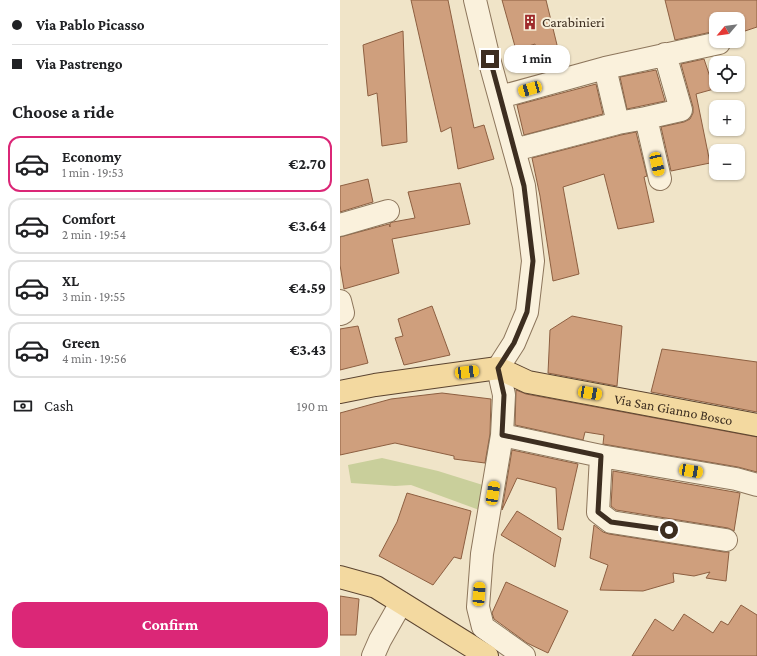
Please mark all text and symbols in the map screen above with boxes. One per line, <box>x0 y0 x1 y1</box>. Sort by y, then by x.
north arrow <box>709 12 745 48</box>
map controls <box>709 12 745 180</box>
building icon: Carabinieri <box>521 13 539 31</box>
place label: Carabinieri <box>542 14 605 30</box>
text: Via Pablo Picasso <box>36 17 145 33</box>
callout: 1 min <box>504 45 570 73</box>
route end <box>481 50 499 68</box>
text: 1 min <box>522 51 552 66</box>
text: Via Pastrengo <box>36 56 123 72</box>
button: locate <box>709 56 745 92</box>
car <box>517 80 543 98</box>
button: + <box>709 100 745 136</box>
text: Choose a ride <box>12 102 114 122</box>
button: − <box>709 144 745 180</box>
icon: car <box>14 146 50 182</box>
text: Economy <box>62 149 121 165</box>
car <box>648 151 666 177</box>
text: €2.70 <box>289 156 326 172</box>
text: 1 min · 19:53 <box>62 165 124 180</box>
icon: car <box>14 208 50 244</box>
text: Comfort <box>62 211 116 227</box>
text: €3.64 <box>289 218 326 234</box>
text: 2 min · 19:54 <box>62 227 126 242</box>
icon: car <box>14 270 50 306</box>
text: XL <box>62 273 79 289</box>
text: €4.59 <box>289 280 326 296</box>
text: 3 min · 19:55 <box>62 289 125 304</box>
icon: car <box>14 332 50 368</box>
text: Green <box>62 335 100 351</box>
text: €3.43 <box>290 342 326 358</box>
text: 4 min · 19:56 <box>62 351 127 366</box>
car <box>454 365 480 379</box>
car <box>577 385 603 401</box>
street label: Via San Gianno Bosco <box>613 390 734 428</box>
icon: cash <box>12 395 34 417</box>
text: Cash <box>44 398 74 414</box>
text: 190 m <box>297 399 328 414</box>
car <box>678 463 704 479</box>
car <box>485 480 501 506</box>
route start <box>660 521 678 539</box>
car <box>472 582 486 606</box>
button: Confirm <box>12 602 328 648</box>

